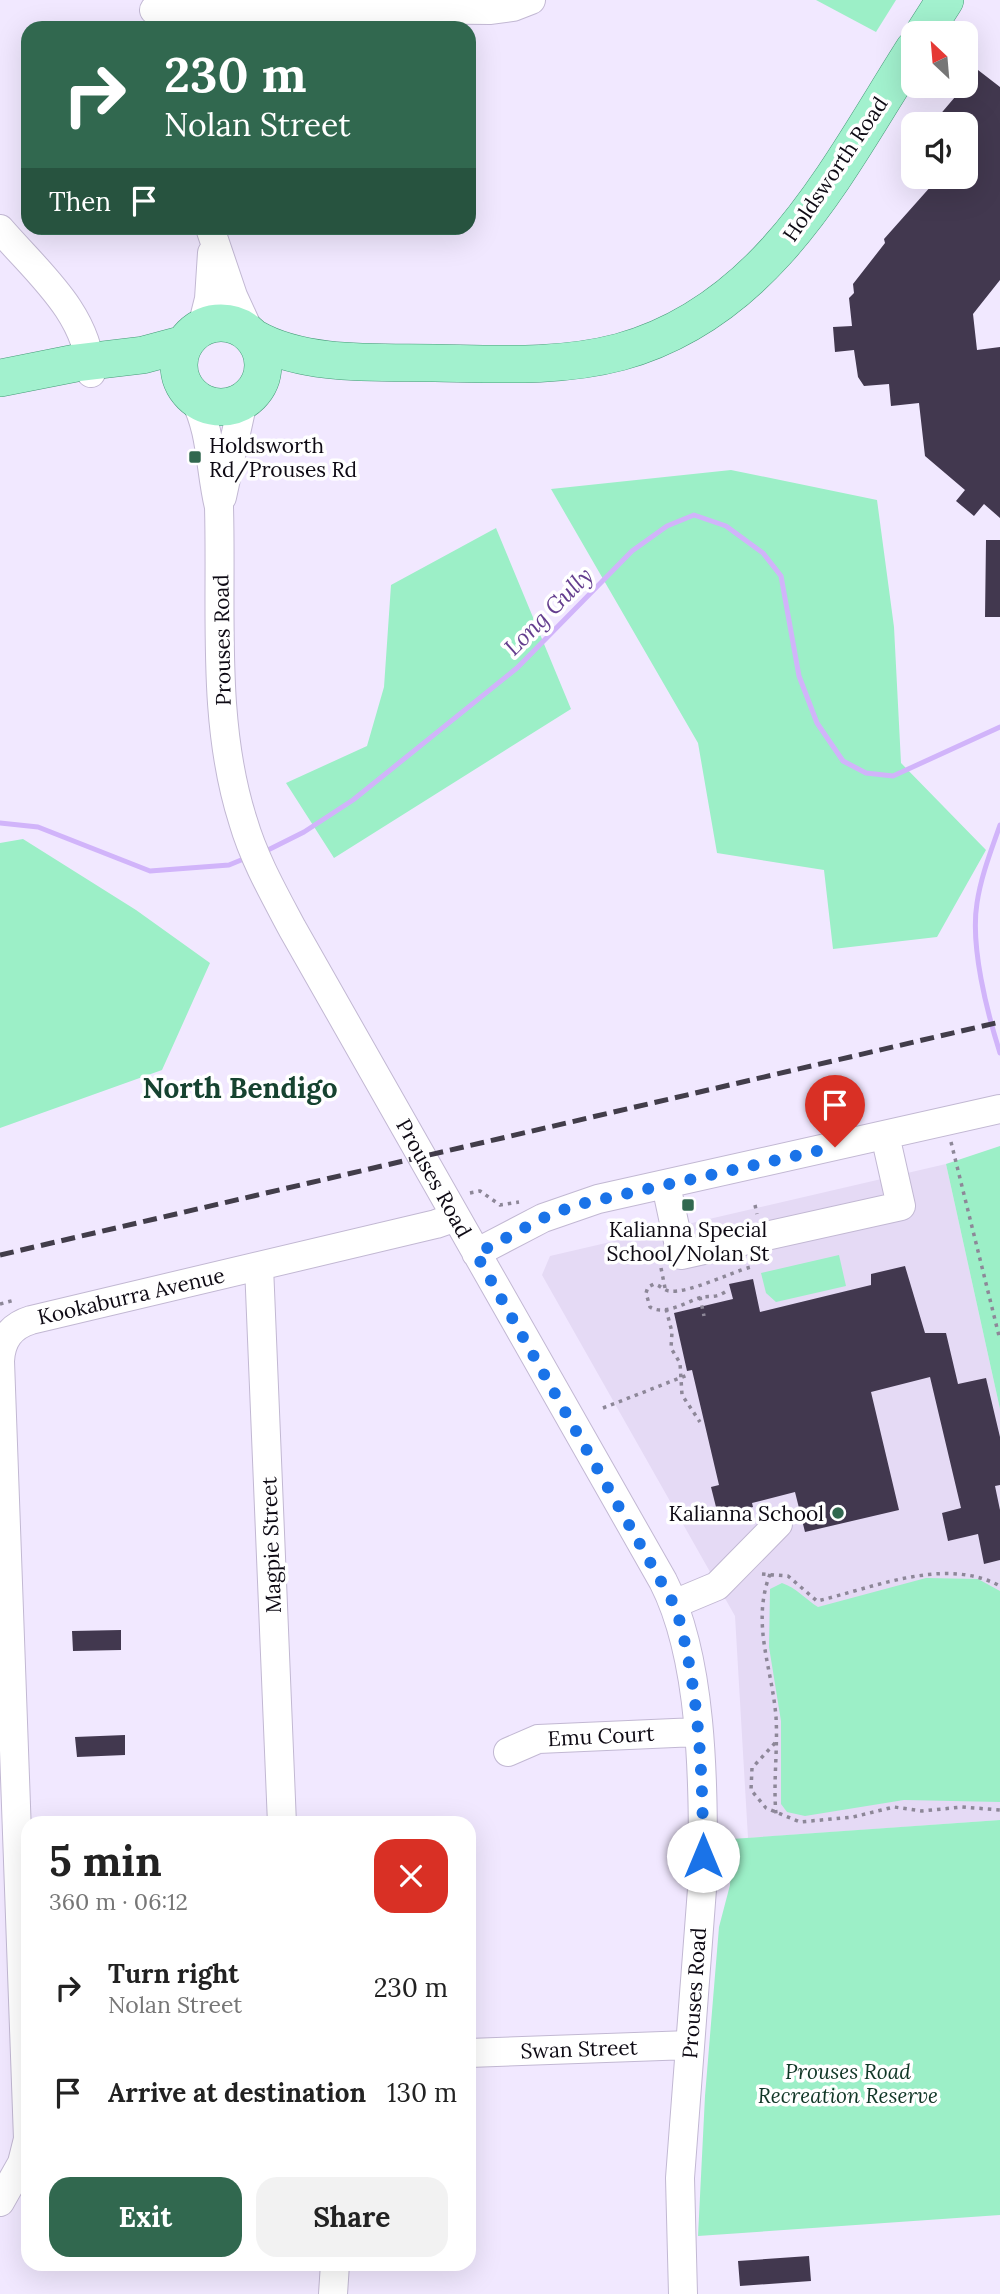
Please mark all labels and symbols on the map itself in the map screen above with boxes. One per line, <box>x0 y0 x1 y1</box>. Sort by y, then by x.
north arrow <box>901 21 978 98</box>
street label: Holdsworth Road <box>776 91 894 247</box>
place label: Holdsworth Rd/Prouses Rd <box>209 432 357 483</box>
marker: Holdsworth Rd/Prouses Rd <box>187 449 203 465</box>
water label: Long Gully <box>498 561 598 661</box>
street label: Prouses Road <box>207 574 237 706</box>
district label: North Bendigo <box>142 1070 338 1106</box>
pin <box>805 1075 865 1147</box>
street label: Prouses Road <box>390 1114 478 1242</box>
marker: Kalianna Special School/Nolan St <box>680 1197 696 1213</box>
place label: Kalianna Special School/Nolan St <box>607 1216 770 1267</box>
street label: Kookaburra Avenue <box>35 1261 227 1331</box>
street label: Magpie Street <box>255 1475 287 1614</box>
place label: Kalianna School <box>669 1500 824 1527</box>
marker: Kalianna School <box>830 1505 846 1521</box>
street label: Emu Court <box>547 1720 656 1752</box>
position arrow <box>666 1819 740 1893</box>
street label: Prouses Road <box>676 1926 712 2060</box>
street label: Swan Street <box>520 2033 639 2065</box>
park label: Prouses Road Recreation Reserve <box>758 2058 938 2109</box>

